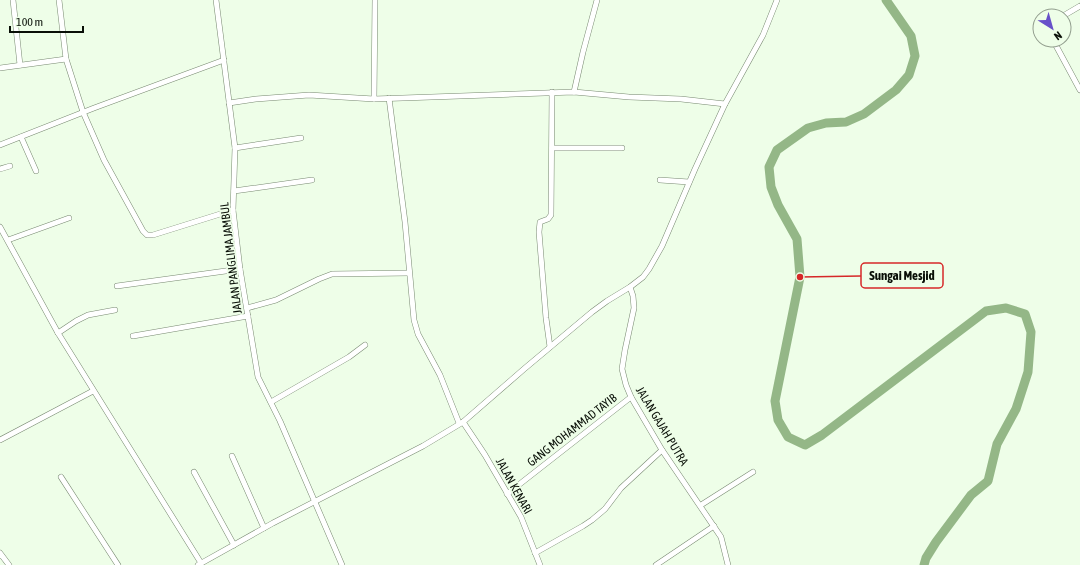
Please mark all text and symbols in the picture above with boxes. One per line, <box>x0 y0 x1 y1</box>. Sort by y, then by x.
scale bar <box>10 8 83 34</box>
north arrow <box>1032 8 1072 48</box>
text: 100 m <box>16 15 43 29</box>
text: N <box>1052 29 1064 43</box>
street label: JALAN PANGLIMA JAMBUL <box>217 201 245 315</box>
callout: Sungai Mesjid <box>861 263 943 288</box>
text: Sungai Mesjid <box>869 268 935 283</box>
street label: JALAN GAJAH PUTRA <box>633 384 691 468</box>
street label: GANG MOHAMMAD TAYIB <box>524 391 620 469</box>
street label: JALAN KENARI <box>493 455 535 517</box>

